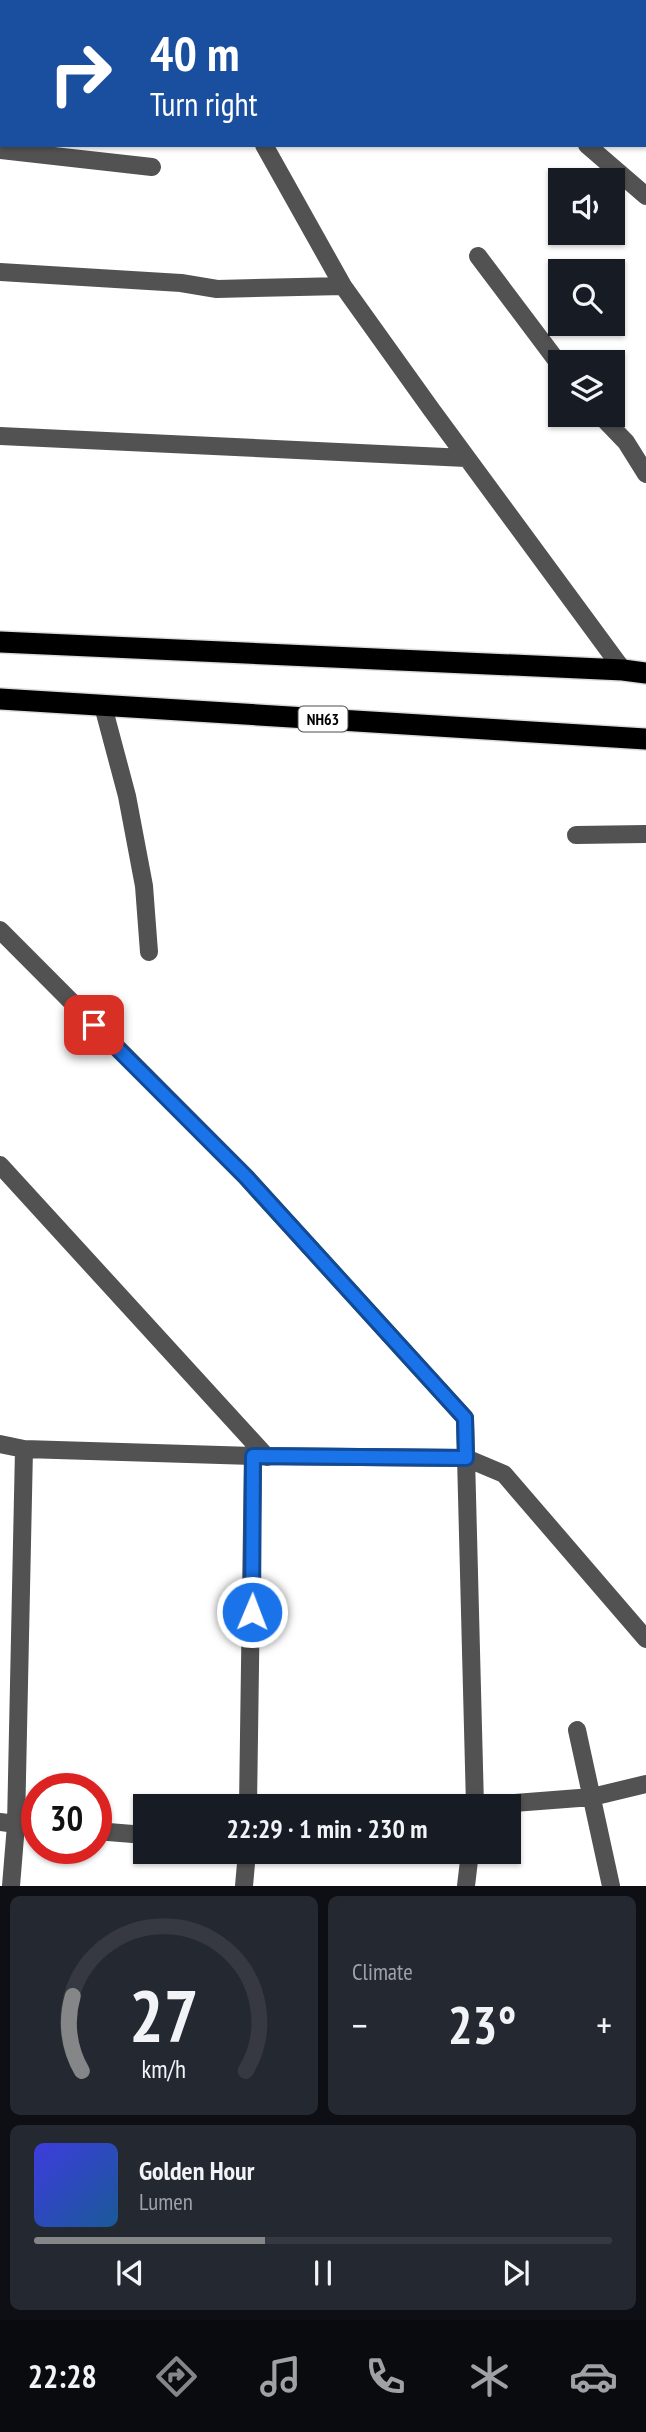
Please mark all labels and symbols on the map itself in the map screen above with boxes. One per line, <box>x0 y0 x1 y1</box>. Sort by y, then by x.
road number: NH63 <box>298 706 348 732</box>
pin <box>64 995 124 1055</box>
position arrow <box>215 1575 289 1649</box>
speed limit sign: 30 <box>21 1773 112 1864</box>

